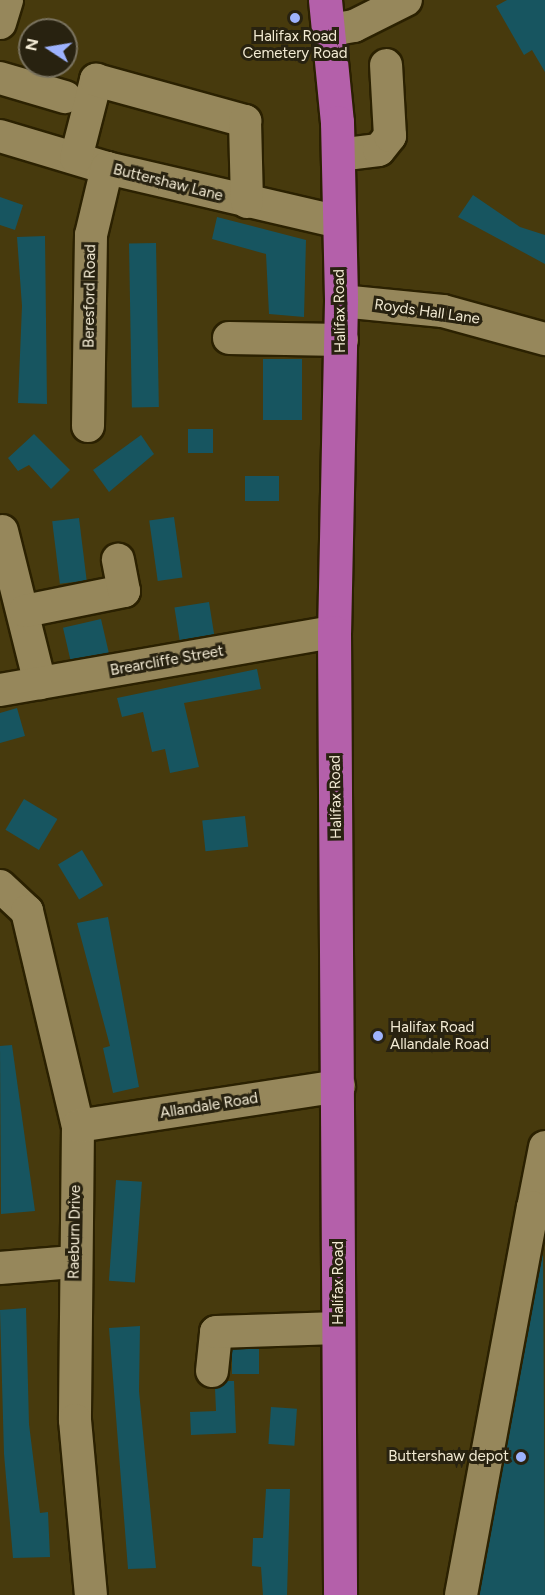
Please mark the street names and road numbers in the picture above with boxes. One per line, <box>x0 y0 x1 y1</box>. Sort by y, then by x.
street label: Buttershaw Lane <box>111 161 225 205</box>
street label: Beresford Road <box>80 244 100 348</box>
street label: Halifax Road <box>330 269 350 353</box>
street label: Royds Hall Lane <box>373 296 481 328</box>
street label: Brearcliffe Street <box>109 642 225 680</box>
street label: Halifax Road <box>326 755 346 839</box>
street label: Allandale Road <box>159 1089 259 1123</box>
street label: Raeburn Drive <box>65 1185 85 1279</box>
street label: Halifax Road <box>330 1241 348 1325</box>

